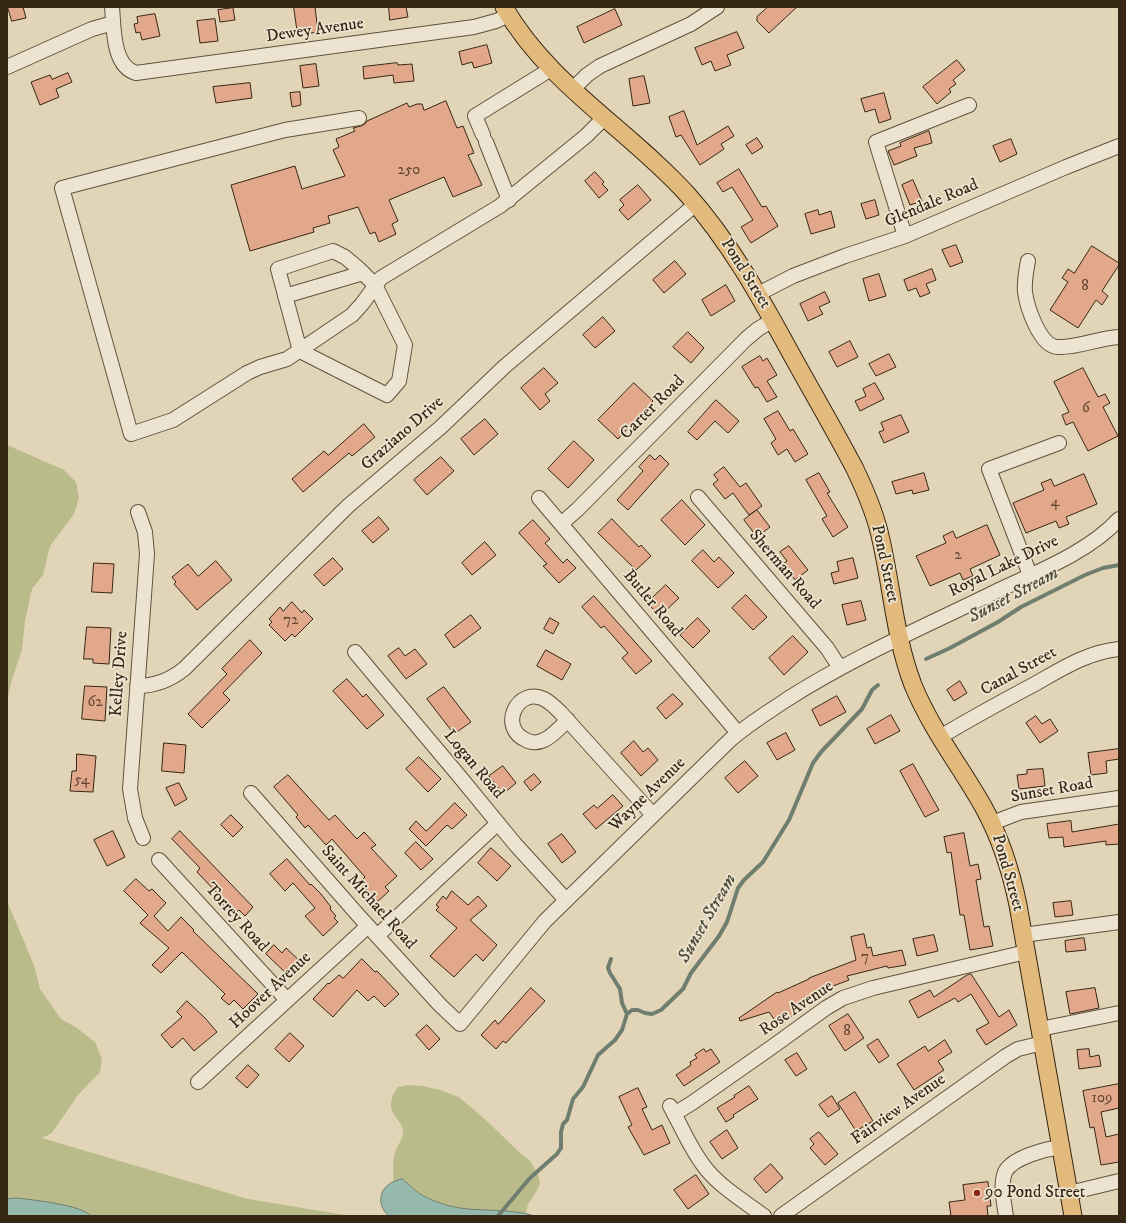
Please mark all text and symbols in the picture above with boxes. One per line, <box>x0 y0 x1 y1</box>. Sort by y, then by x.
street label: Dewey Avenue <box>265 14 365 48</box>
house number: 250 <box>398 162 420 180</box>
street label: Glendale Road <box>882 175 982 233</box>
street label: Pond Street <box>715 235 775 313</box>
house number: 8 <box>1081 278 1089 296</box>
street label: Carter Road <box>617 372 689 444</box>
street label: Graziano Drive <box>357 393 449 475</box>
house number: 6 <box>1082 400 1090 418</box>
house number: 4 <box>1051 494 1059 512</box>
street label: Pond Street <box>866 523 902 605</box>
street label: Sherman Road <box>744 526 824 614</box>
street label: Royal Lake Drive <box>946 532 1062 602</box>
house number: 2 <box>954 547 962 565</box>
water label: Sunset Stream <box>965 563 1063 629</box>
street label: Butler Road <box>618 566 686 642</box>
house number: 72 <box>283 612 299 630</box>
street label: Kelley Drive <box>107 631 133 717</box>
street label: Canal Street <box>978 643 1060 701</box>
house number: 62 <box>87 694 103 712</box>
street label: Logan Road <box>438 726 508 804</box>
street label: Wayne Avenue <box>606 754 690 836</box>
house number: 54 <box>74 772 90 790</box>
street label: Sunset Road <box>1009 774 1095 808</box>
street label: Pond Street <box>986 832 1028 914</box>
street label: Saint Michael Road <box>316 842 420 954</box>
water label: Sunset Stream <box>674 871 742 967</box>
street label: Torrey Road <box>200 879 272 957</box>
street label: Hoover Avenue <box>226 948 316 1034</box>
house number: 7 <box>861 949 869 967</box>
street label: Rose Avenue <box>756 977 838 1041</box>
house number: 8 <box>843 1023 851 1041</box>
street label: Fairview Avenue <box>848 1070 950 1150</box>
house number: 109 <box>1091 1090 1113 1108</box>
place label: 90 Pond Street <box>985 1183 1085 1203</box>
marker: 90 Pond Street <box>972 1188 982 1198</box>

